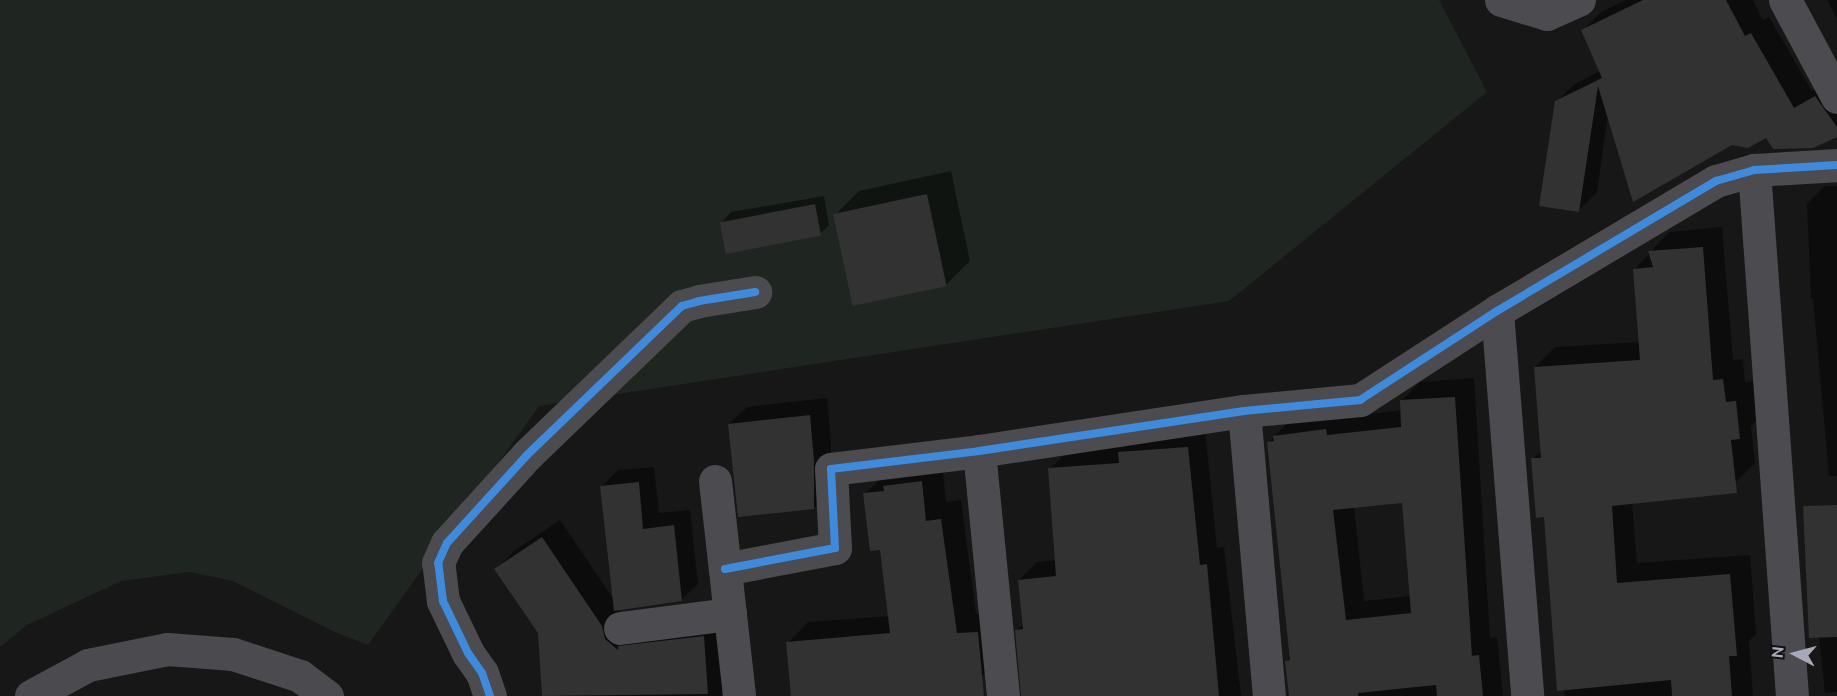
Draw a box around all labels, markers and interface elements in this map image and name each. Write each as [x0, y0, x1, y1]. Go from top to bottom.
north arrow [1765, 624, 1825, 684]
text: N [1768, 645, 1787, 659]

